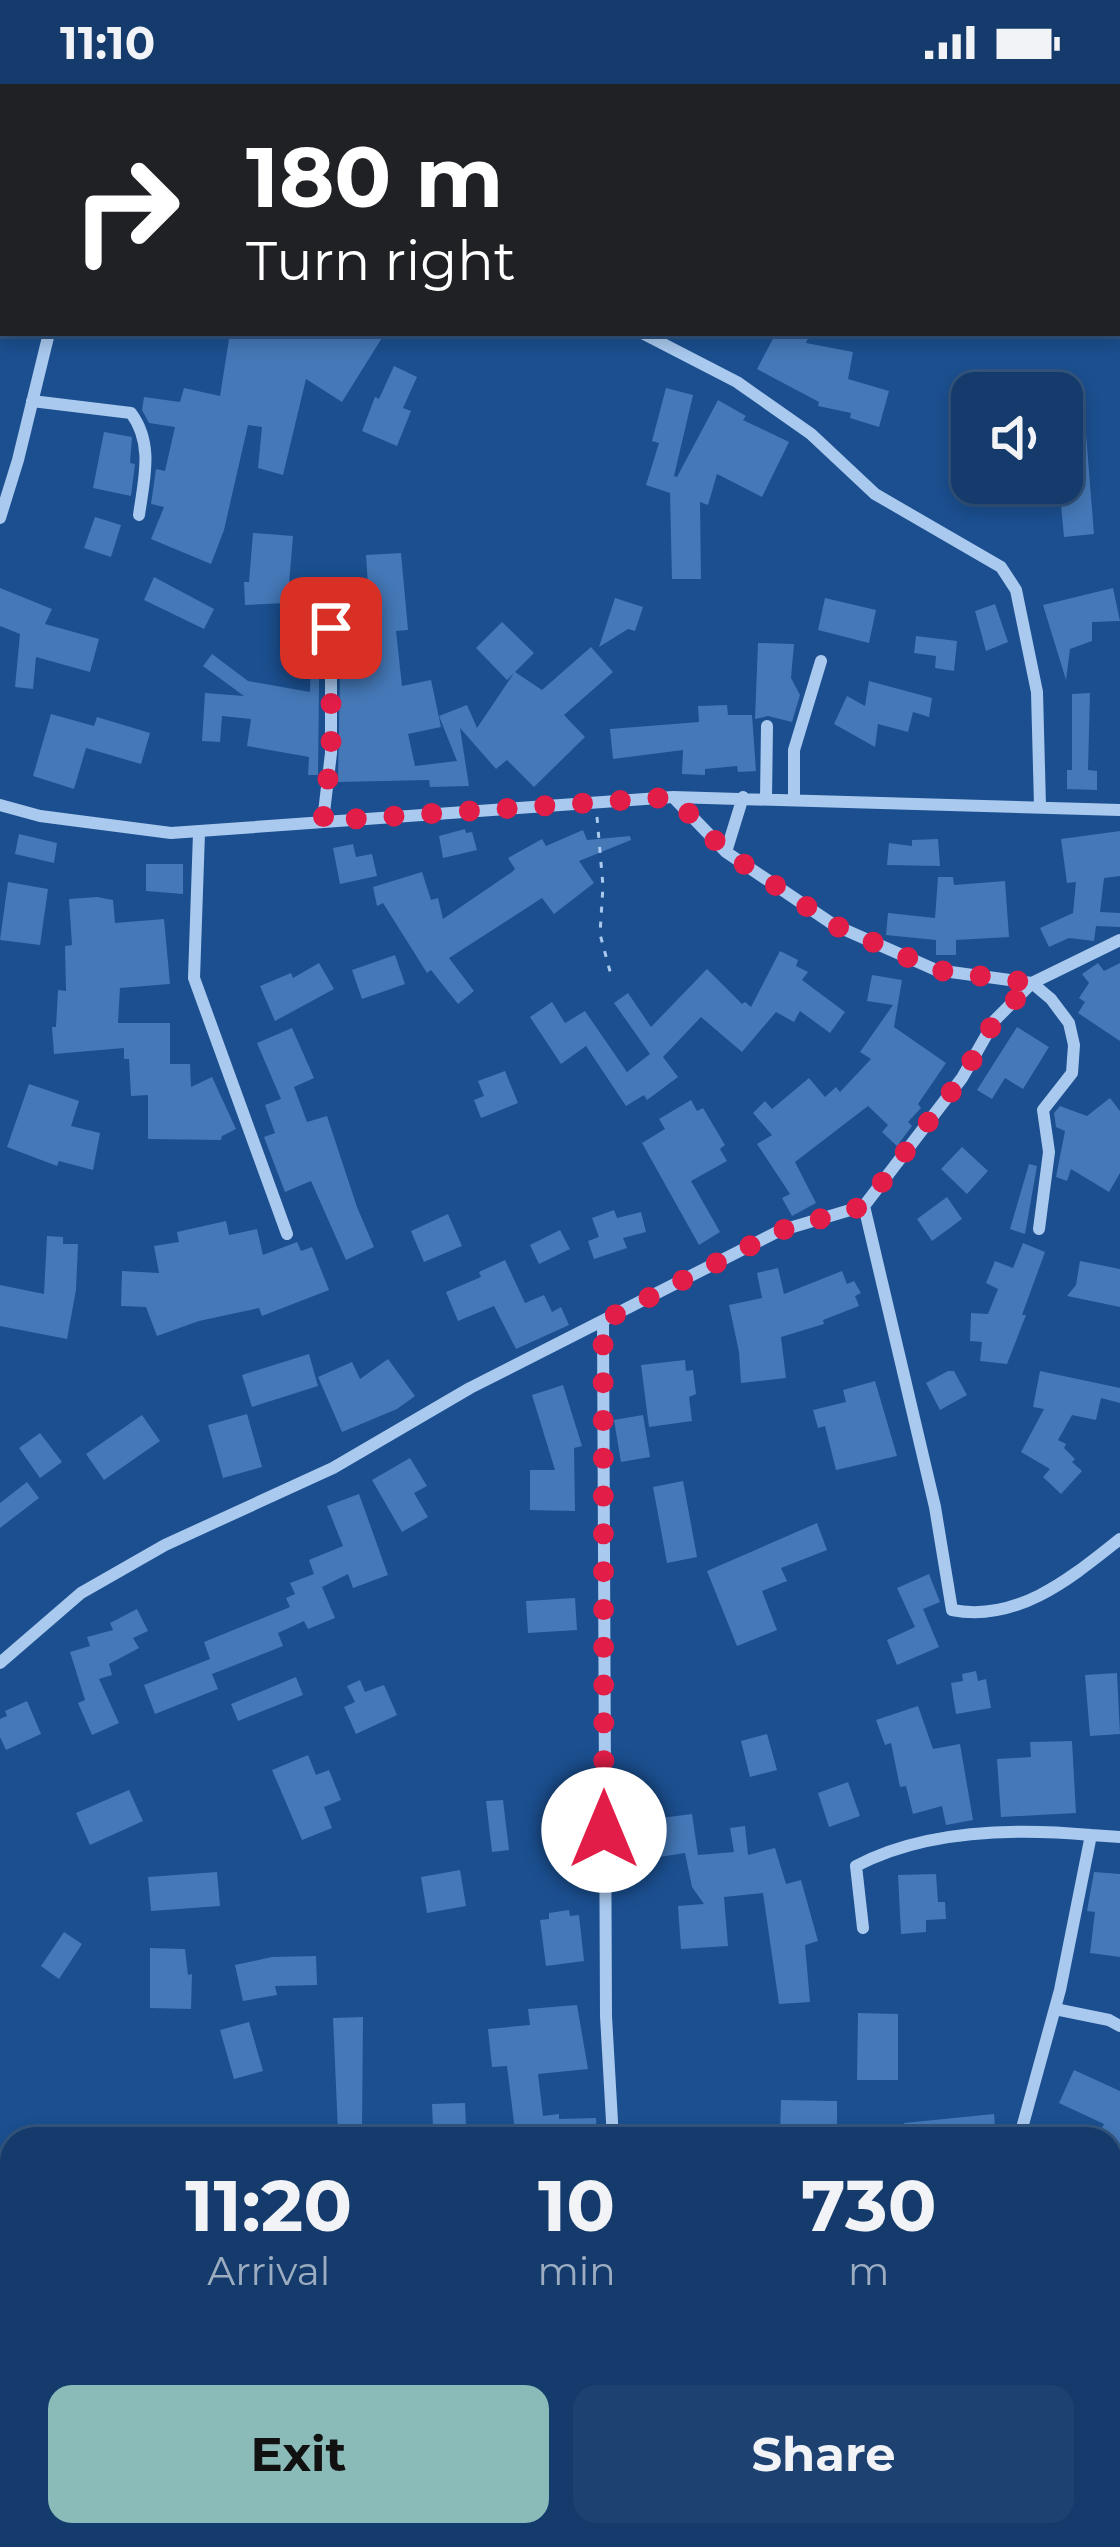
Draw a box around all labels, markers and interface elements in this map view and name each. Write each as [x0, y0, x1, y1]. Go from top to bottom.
text: 11:10 [60, 15, 155, 70]
text: 180 m [246, 126, 503, 228]
icon: right [48, 132, 204, 288]
text: Turn right [246, 228, 516, 294]
map controls [951, 372, 1083, 504]
button: sound [951, 372, 1083, 504]
pin [280, 577, 382, 679]
icon: arrive [298, 595, 364, 661]
position arrow [541, 1767, 667, 1893]
text: 11:20 [185, 2161, 352, 2249]
text: 10 [538, 2161, 615, 2249]
text: 730 [801, 2161, 937, 2249]
text: Arrival [207, 2247, 330, 2295]
text: min [537, 2247, 616, 2295]
text: m [848, 2247, 889, 2295]
button: Exit [48, 2385, 549, 2523]
button: Share [573, 2385, 1074, 2523]

